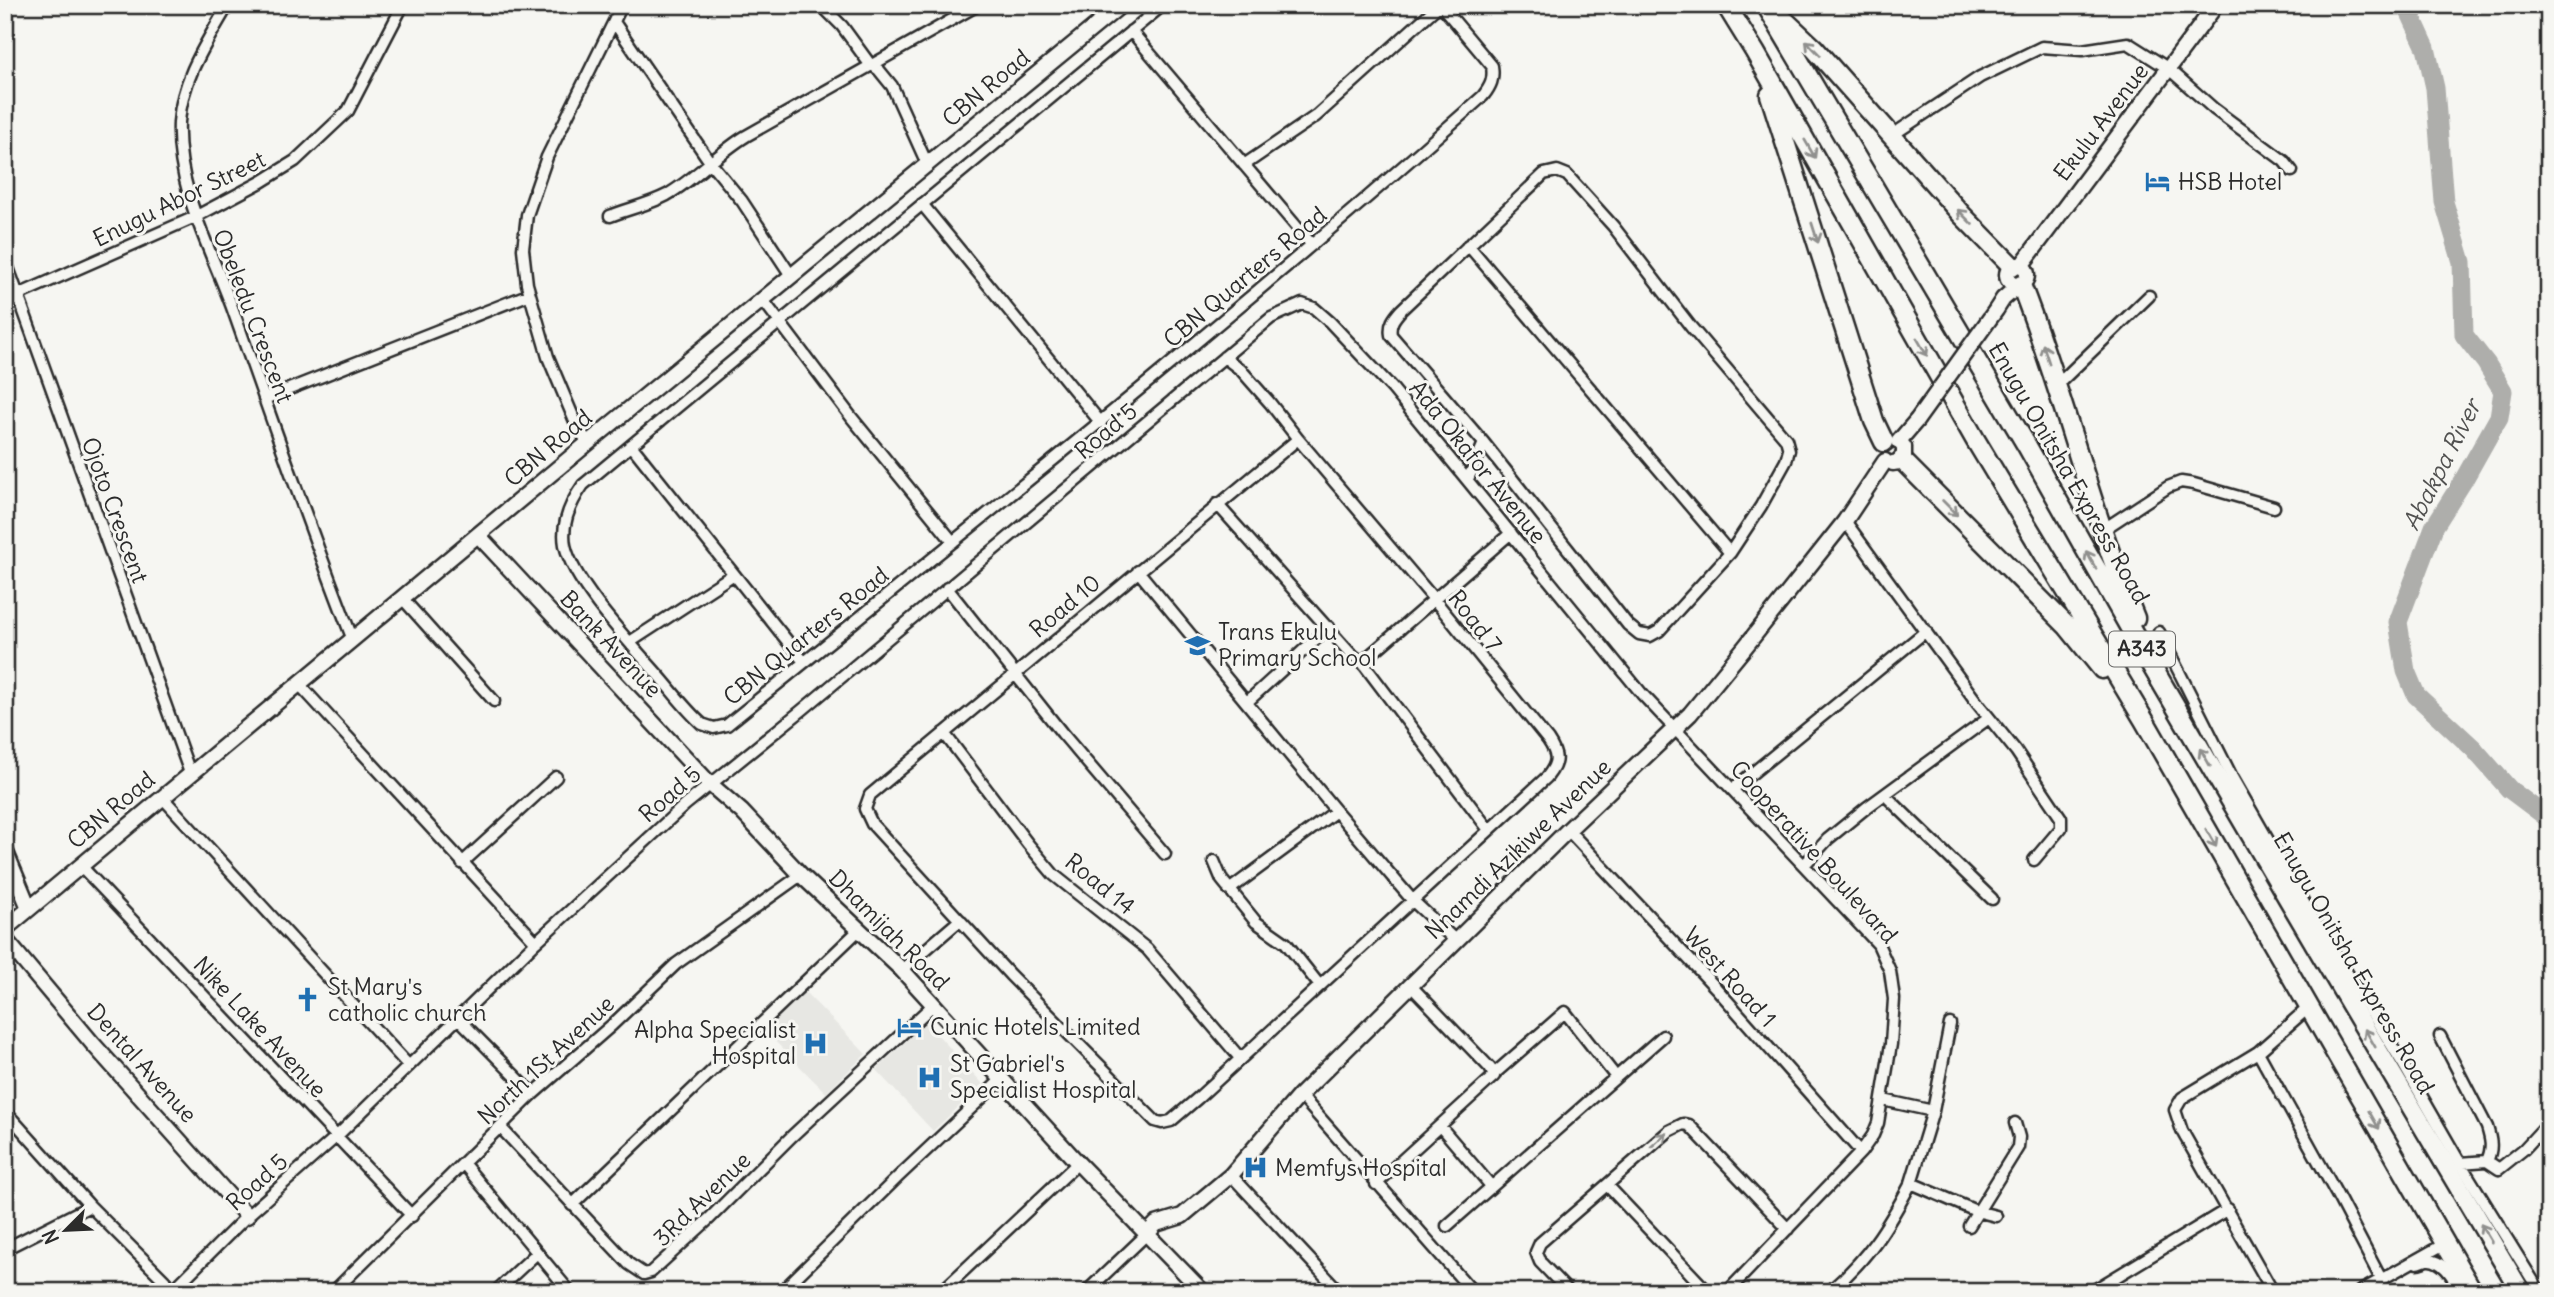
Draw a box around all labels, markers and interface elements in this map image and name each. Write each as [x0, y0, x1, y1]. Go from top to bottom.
one-way arrow [1805, 40, 1822, 57]
street label: CBN Road [936, 43, 1035, 133]
street label: Ekulu Avenue [2047, 57, 2154, 186]
one-way arrow [1803, 138, 1817, 158]
street label: Enugu Abor Street [88, 144, 270, 253]
place label: HSB Hotel [2178, 167, 2282, 196]
hotel icon: HSB Hotel [2144, 168, 2172, 196]
street label: CBN Quarters Road [1157, 200, 1332, 353]
one-way arrow [1957, 209, 1974, 226]
one-way arrow [1810, 221, 1822, 243]
street label: Obeledu Crescent [207, 225, 300, 407]
one-way arrow [1915, 336, 1929, 356]
street label: Enugu Onitsha Express Road [1983, 337, 2156, 609]
one-way arrow [2039, 344, 2051, 366]
street label: Ada Okafor Avenue [1404, 374, 1553, 549]
water label: Abakpa River [2395, 391, 2488, 535]
street label: Road 5 [1069, 396, 1143, 465]
street label: CBN Road [498, 403, 597, 493]
street label: Ojoto Crescent [76, 433, 155, 587]
one-way arrow [1941, 500, 1958, 517]
one-way arrow [2084, 550, 2097, 571]
street label: CBN Quarters Road [717, 560, 894, 711]
street label: Road 10 [1023, 568, 1106, 644]
street label: Bank Avenue [554, 584, 668, 703]
street label: Road 7 [1442, 584, 1509, 657]
place label: Trans Ekulu Primary School [1218, 617, 1376, 672]
school or university icon: Trans Ekulu Primary School [1184, 631, 1212, 659]
road number: A343 [2109, 632, 2175, 666]
one-way arrow [2198, 747, 2211, 768]
street label: Nnamdi Azikiwe Avenue [1419, 752, 1617, 945]
street label: Cooperative Boulevard [1725, 754, 1904, 949]
street label: Road 5 [633, 759, 707, 828]
street label: CBN Road [61, 765, 160, 855]
street label: Enugu Onitsha Express Road [2268, 827, 2441, 1099]
one-way arrow [2204, 828, 2218, 848]
street label: Road 14 [1059, 847, 1141, 921]
street label: Dhamijah Road [823, 863, 956, 996]
street label: West Road 1 [1678, 921, 1783, 1033]
street label: Nike Lake Avenue [188, 950, 333, 1103]
place label: St Mary's catholic church [328, 972, 487, 1027]
church icon: St Mary's catholic church [294, 986, 322, 1014]
street label: North 1St Avenue [471, 989, 620, 1130]
street label: Dental Avenue [81, 997, 203, 1128]
place label: Cunic Hotels Limited [930, 1012, 1141, 1041]
hotel icon: Cunic Hotels Limited [896, 1013, 924, 1041]
place label: Alpha Specialist Hospital [634, 1015, 796, 1070]
one-way arrow [2363, 1028, 2377, 1048]
hospital icon: Alpha Specialist Hospital [802, 1029, 830, 1057]
place label: St Gabriel's Specialist Hospital [950, 1049, 1136, 1104]
hospital icon: St Gabriel's Specialist Hospital [916, 1063, 944, 1091]
one-way arrow [2367, 1110, 2381, 1130]
one-way arrow [1650, 1132, 1668, 1148]
street label: 3Rd Avenue [647, 1145, 756, 1252]
street label: Road 5 [220, 1147, 293, 1217]
place label: Memfys Hospital [1275, 1153, 1447, 1182]
hospital icon: Memfys Hospital [1241, 1154, 1269, 1182]
north arrow [32, 1196, 102, 1266]
one-way arrow [2478, 1224, 2492, 1244]
text: N [37, 1226, 64, 1248]

